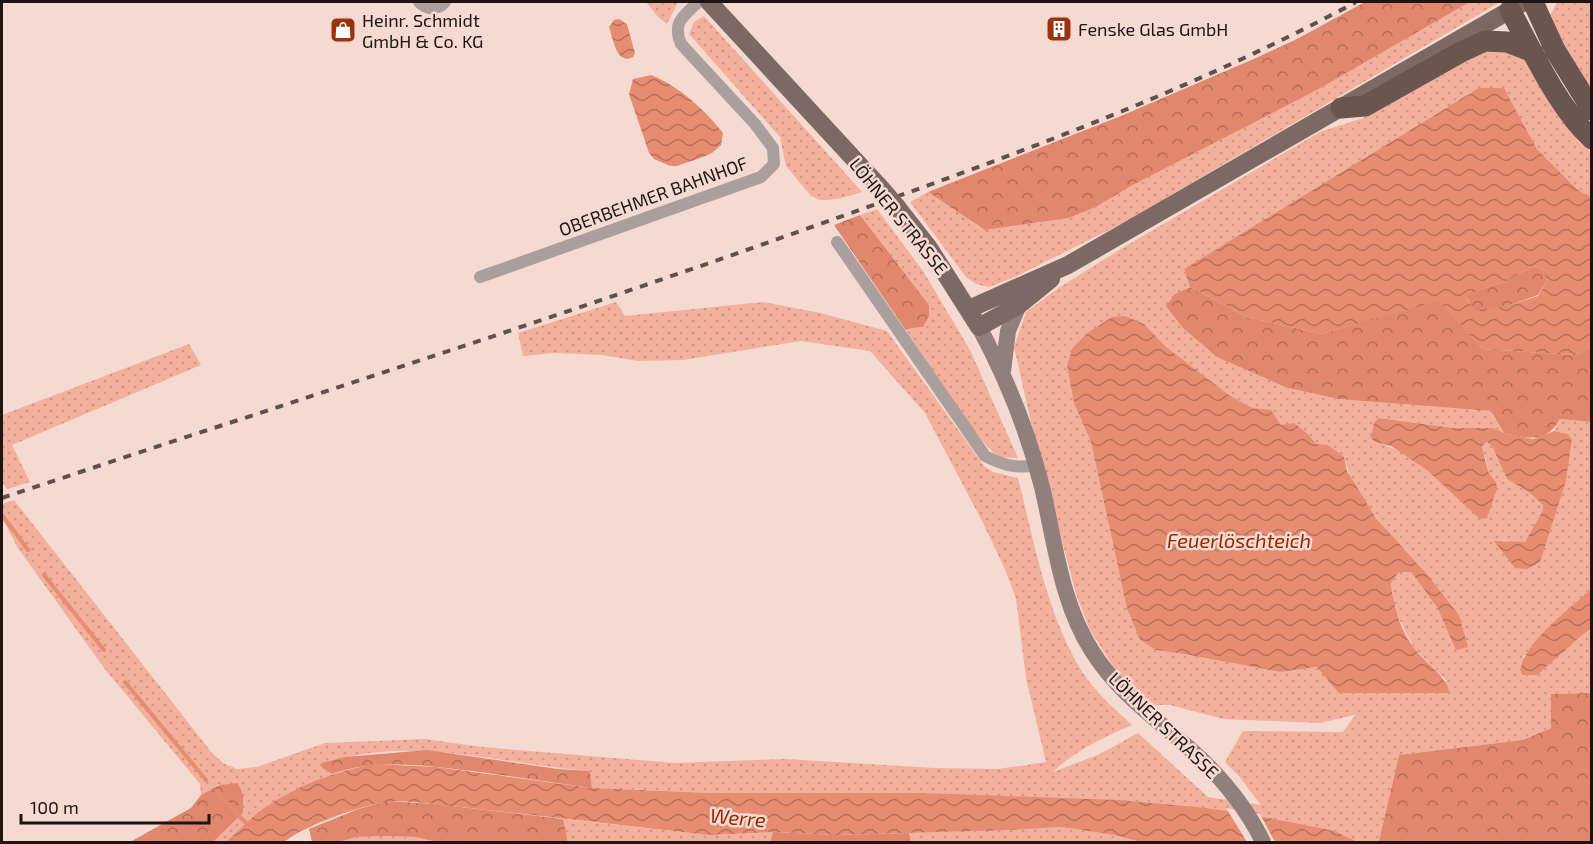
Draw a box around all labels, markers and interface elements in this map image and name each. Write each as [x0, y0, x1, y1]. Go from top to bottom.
place label: Heinr. Schmidt GmbH & Co. KG [362, 9, 483, 52]
building icon: Fenske Glas GmbH [1044, 14, 1074, 44]
shop icon: Heinr. Schmidt GmbH & Co. KG [328, 15, 358, 45]
place label: Fenske Glas GmbH [1078, 18, 1228, 40]
street label: OBERBEHMER BAHNHOF [556, 151, 751, 240]
street label: LÖHNER STRASSE [845, 153, 953, 279]
water label: Feuerlöschteich [1167, 528, 1311, 552]
street label: LÖHNER STRASSE [1105, 667, 1223, 783]
scale bar [21, 787, 208, 825]
text: 100 m [30, 796, 79, 818]
water label: Werre [709, 803, 767, 831]

